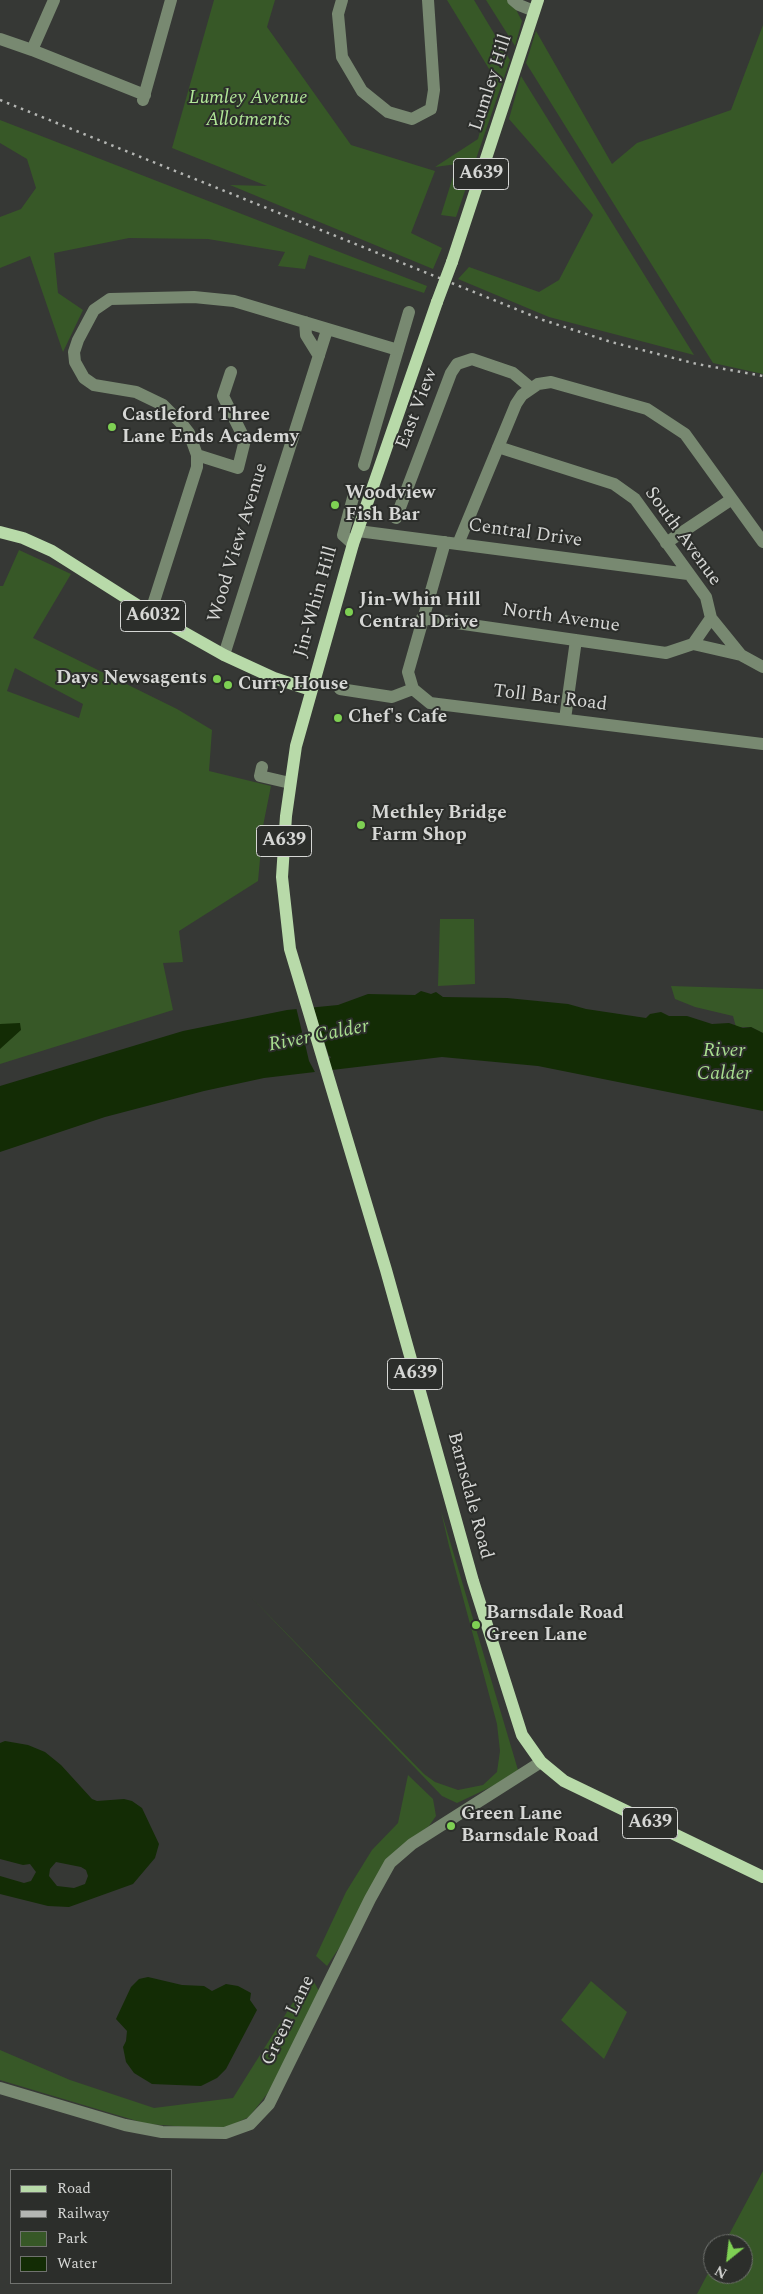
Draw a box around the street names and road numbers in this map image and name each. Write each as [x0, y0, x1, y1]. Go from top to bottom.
street label: Lumley Hill [466, 32, 518, 134]
road number: A639 [454, 158, 508, 190]
street label: East View [392, 365, 444, 453]
street label: Wood View Avenue [204, 461, 274, 625]
street label: South Avenue [638, 483, 726, 591]
street label: Central Drive [467, 515, 583, 553]
street label: Jin-Whin Hill [290, 544, 344, 660]
street label: North Avenue [501, 599, 621, 639]
road number: A6032 [120, 600, 186, 632]
street label: Toll Bar Road [492, 681, 608, 717]
road number: A639 [256, 826, 312, 856]
road number: A639 [388, 1358, 442, 1390]
street label: Barnsdale Road [441, 1430, 497, 1562]
road number: A639 [622, 1808, 678, 1839]
street label: Green Lane [257, 1972, 321, 2070]

